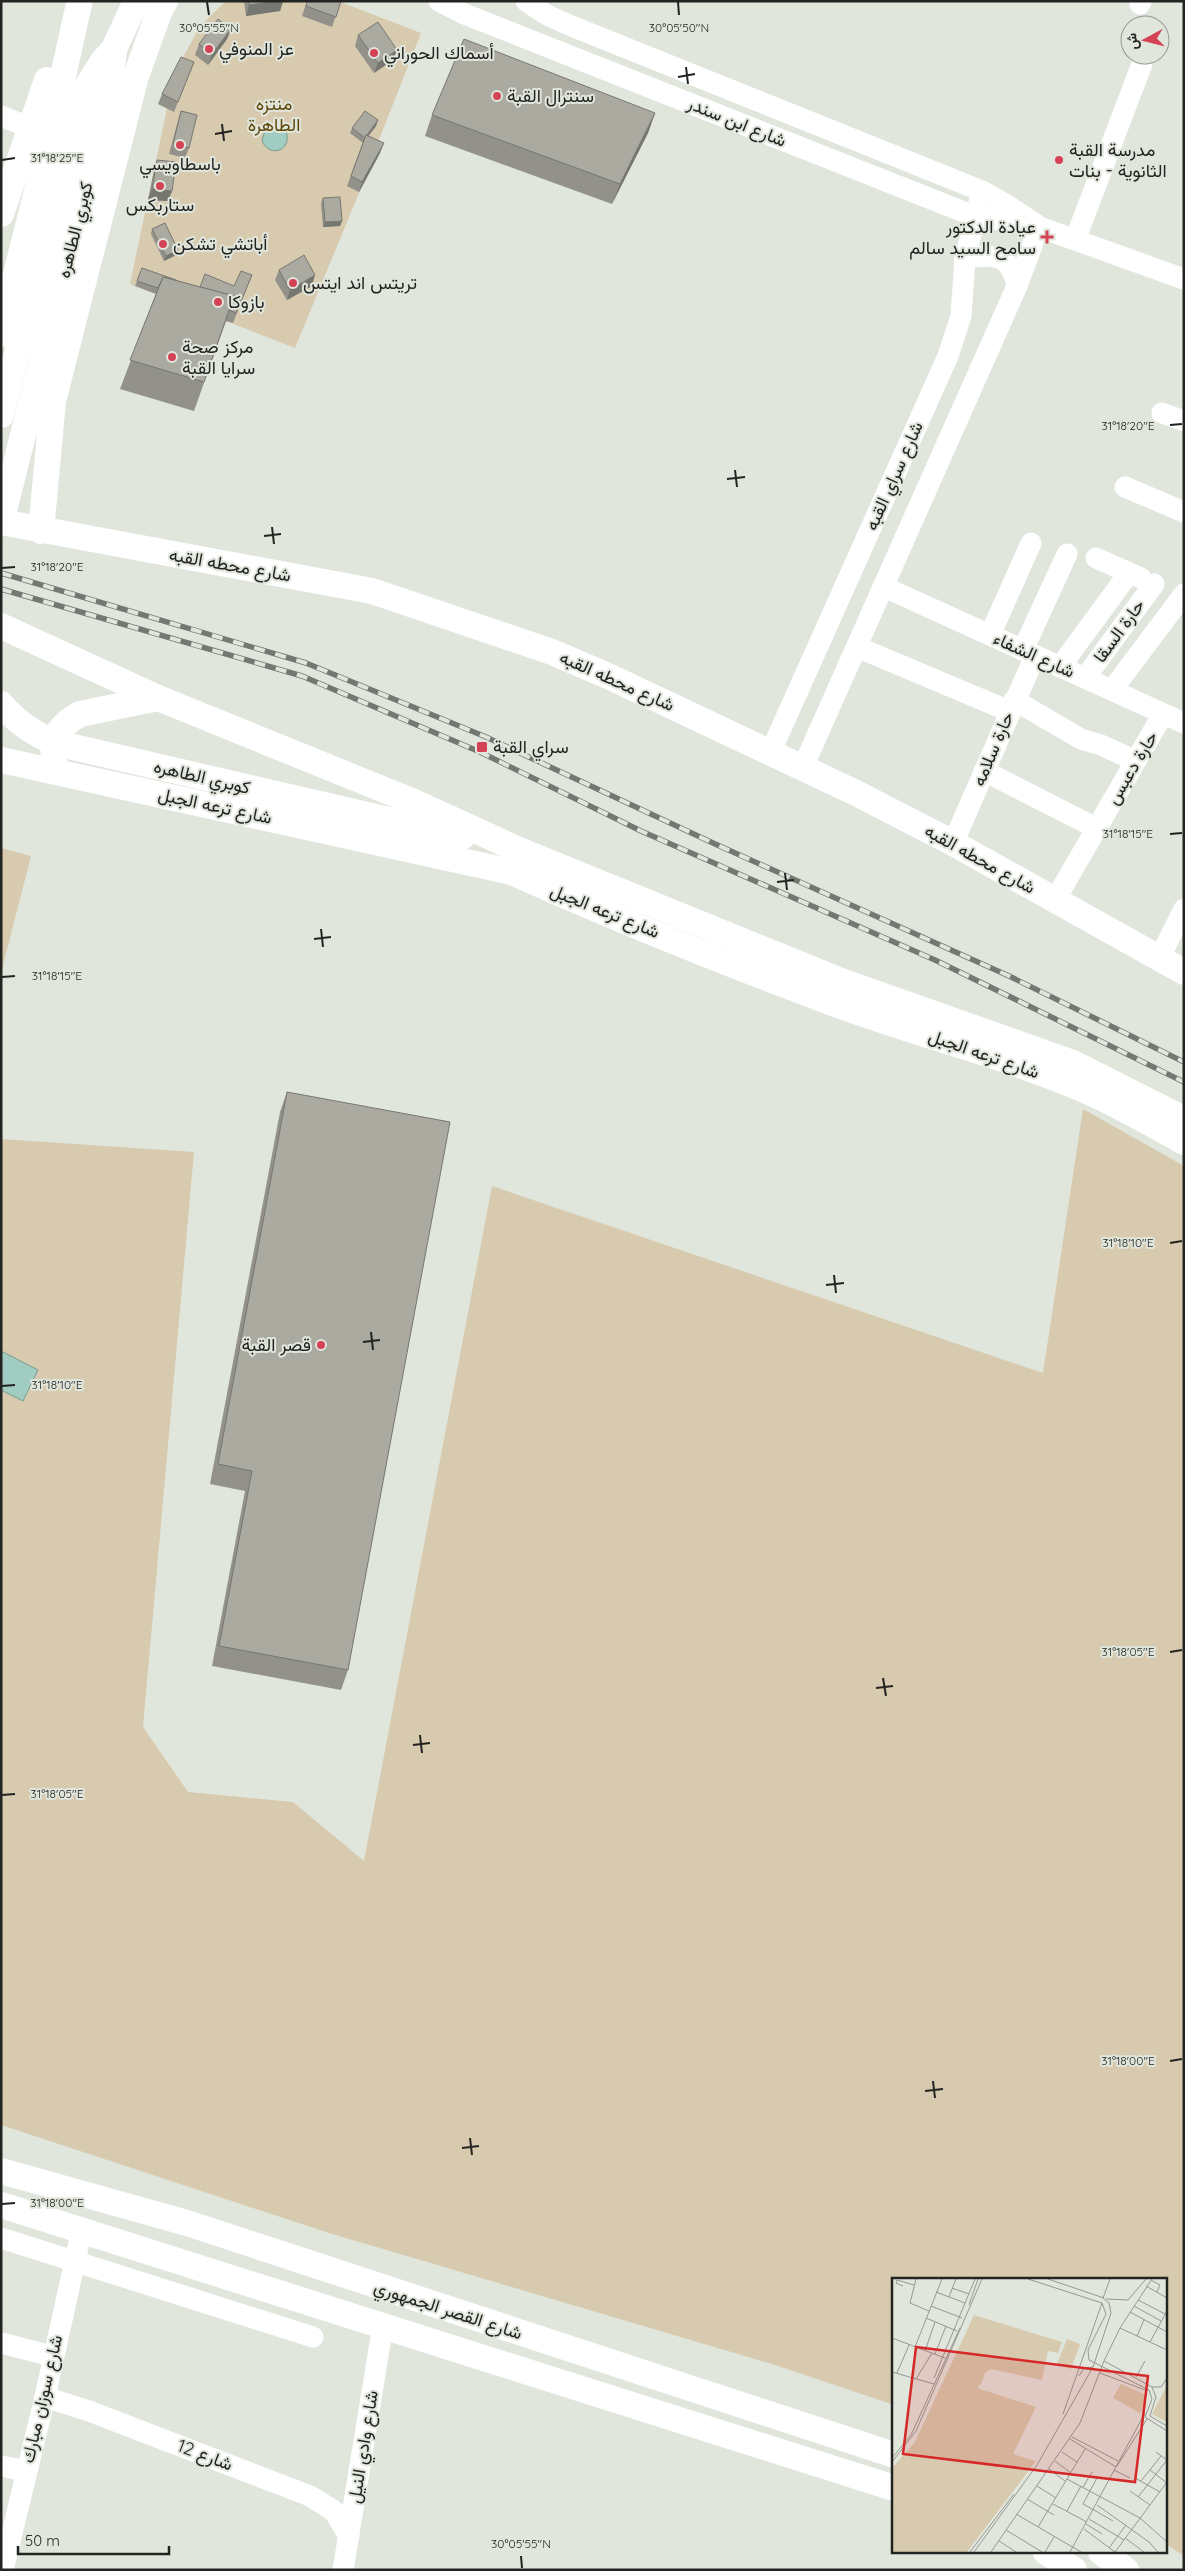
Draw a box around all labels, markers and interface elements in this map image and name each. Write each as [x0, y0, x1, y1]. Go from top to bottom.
north arrow [1120, 15, 1170, 65]
text: 30°05'55"N [179, 20, 239, 35]
text: 30°05'50"N [649, 20, 709, 35]
text: ش [1122, 32, 1142, 51]
place label: عز المنوفي [219, 37, 294, 64]
place label: أسماك الحوراني [384, 41, 494, 68]
marker: عز المنوفي [203, 43, 215, 55]
marker: أسماك الحوراني [368, 47, 380, 59]
place label: سنترال القبة [507, 84, 594, 107]
marker: سنترال القبة [491, 90, 503, 102]
street label: شارع ابن سندر [683, 91, 790, 153]
park label: منتزه الطاهرة [248, 92, 300, 136]
place label: مدرسة القبة الثانوية - بنات [1069, 138, 1167, 182]
marker: باسطاويسي [174, 139, 186, 151]
text: 31°18'25"E [31, 150, 83, 165]
place label: باسطاويسي [139, 152, 221, 179]
marker: مدرسة القبة الثانوية - بنات [1053, 154, 1065, 166]
street label: كوبري الطاهره [51, 179, 101, 281]
marker: ستاربكس [154, 180, 166, 192]
place label: ستاربكس [126, 193, 194, 216]
place label: عيادة الدكتور سامح السيد سالم [909, 215, 1036, 260]
marker: عيادة الدكتور سامح السيد سالم [1040, 230, 1054, 244]
place label: أباتشي تشكن [173, 232, 267, 259]
marker: أباتشي تشكن [157, 238, 169, 250]
place label: تريتس اند ايتس [303, 271, 417, 294]
marker: تريتس اند ايتس [287, 277, 299, 289]
place label: بازوكا [228, 290, 265, 313]
marker: بازوكا [212, 296, 224, 308]
place label: مركز صحة سرايا القبة [182, 335, 255, 379]
marker: مركز صحة سرايا القبة [166, 351, 178, 363]
street label: شارع سراي القبه [859, 418, 931, 535]
text: 31°18'20"E [1101, 418, 1155, 433]
street label: شارع محطه القبه [167, 542, 293, 588]
text: 31°18'20"E [30, 559, 84, 574]
street label: حارة السقا [1088, 594, 1149, 667]
street label: شارع الشفاء [990, 626, 1078, 684]
street label: شارع محطه القبه [556, 645, 678, 717]
street label: حارة سلامه [967, 708, 1019, 790]
street label: حارة دعبس [1101, 727, 1162, 809]
place label: سراي القبة [493, 735, 569, 762]
marker: سراي القبة [475, 740, 489, 754]
street label: كوبري الطاهره [151, 754, 253, 803]
street label: شارع ترعه الجبل [156, 782, 274, 830]
street label: شارع محطه القبه [920, 819, 1040, 899]
text: 31°18'15"E [1103, 826, 1153, 841]
street label: شارع ترعه الجبل [547, 878, 663, 944]
text: 31°18'15"E [32, 968, 82, 983]
street label: شارع ترعه الجبل [925, 1024, 1043, 1084]
text: 31°18'10"E [1103, 1235, 1154, 1250]
place label: قصر القبة [242, 1333, 311, 1356]
marker: قصر القبة [315, 1339, 327, 1351]
text: 31°18'10"E [32, 1377, 83, 1392]
text: 31°18'05"E [1101, 1644, 1155, 1659]
text: 31°18'05"E [30, 1786, 84, 1801]
text: 31°18'00"E [1101, 2053, 1155, 2068]
text: 31°18'00"E [30, 2195, 84, 2210]
street label: شارع القصر الجمهوري [370, 2275, 525, 2348]
inset map [892, 2278, 1168, 2554]
street label: شارع سوزان مبارك [16, 2333, 68, 2465]
street label: شارع وادي النيل [342, 2389, 387, 2506]
street label: شارع 12 [174, 2433, 236, 2477]
scale bar [18, 2524, 169, 2556]
text: 50 m [25, 2531, 60, 2550]
text: 30°05'55"N [491, 2536, 551, 2551]

